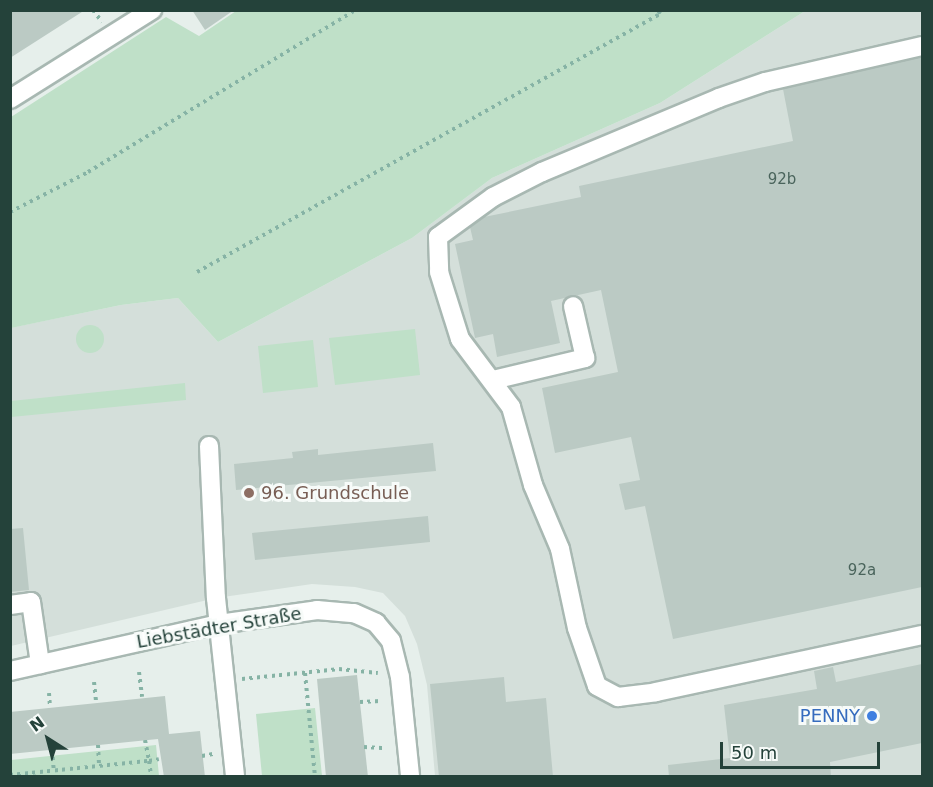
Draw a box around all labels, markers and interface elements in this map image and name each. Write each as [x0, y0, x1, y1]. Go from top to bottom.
house number: 92b [768, 171, 796, 189]
place label: 96. Grundschule [261, 482, 409, 504]
marker: 96. Grundschule [242, 486, 256, 500]
house number: 92a [848, 562, 876, 580]
street label: Liebstädter Straße [135, 603, 303, 653]
place label: PENNY [800, 705, 860, 727]
north arrow [18, 709, 78, 769]
marker: PENNY [865, 709, 879, 723]
text: N [26, 712, 48, 736]
scale bar [723, 730, 884, 768]
text: 50 m [731, 742, 777, 763]

